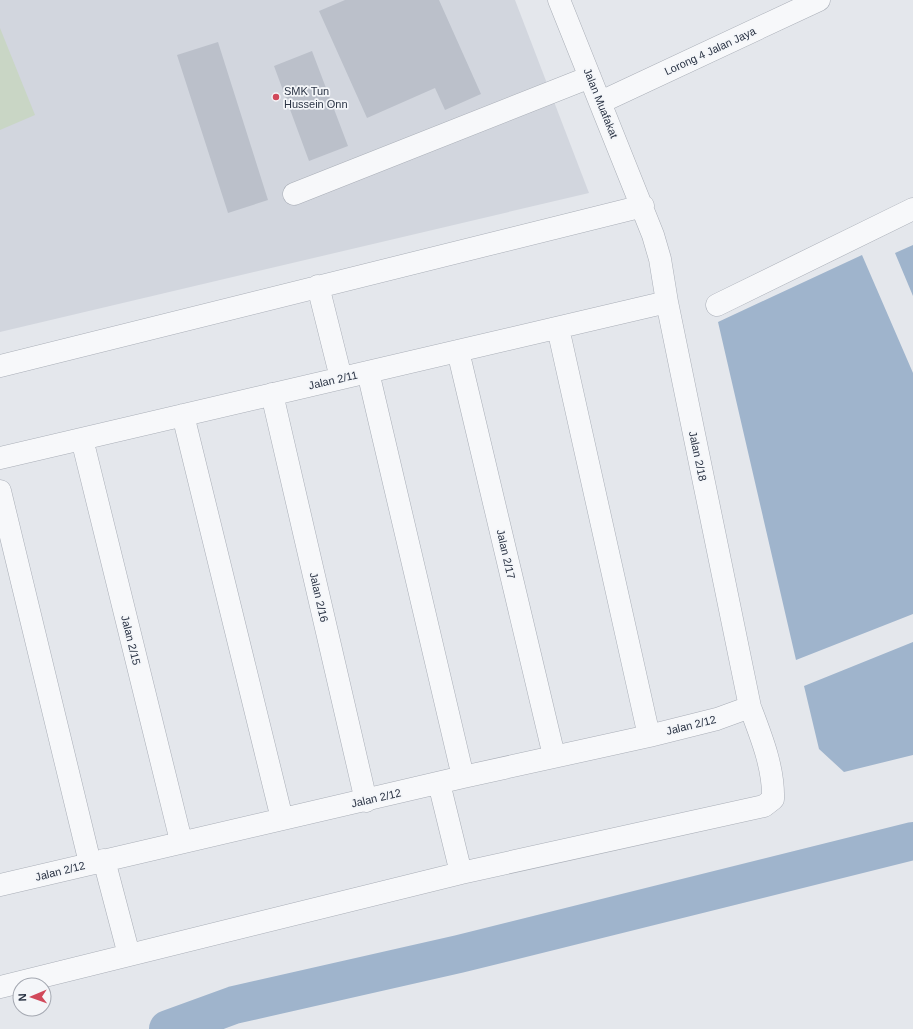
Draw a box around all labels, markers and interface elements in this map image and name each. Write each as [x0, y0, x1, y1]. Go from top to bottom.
street label: Lorong 4 Jalan Jaya [663, 24, 758, 77]
street label: Jalan Muafakat [581, 66, 621, 140]
place label: SMK Tun Hussein Onn [284, 85, 348, 110]
marker: SMK Tun Hussein Onn [271, 92, 281, 102]
street label: Jalan 2/11 [307, 369, 359, 391]
street label: Jalan 2/18 [687, 430, 709, 482]
street label: Jalan 2/17 [494, 528, 518, 580]
street label: Jalan 2/16 [307, 571, 331, 623]
street label: Jalan 2/15 [119, 614, 143, 666]
street label: Jalan 2/12 [665, 713, 717, 737]
street label: Jalan 2/12 [350, 786, 402, 810]
street label: Jalan 2/12 [34, 859, 86, 883]
north arrow [12, 977, 52, 1017]
text: N [16, 993, 28, 1002]

